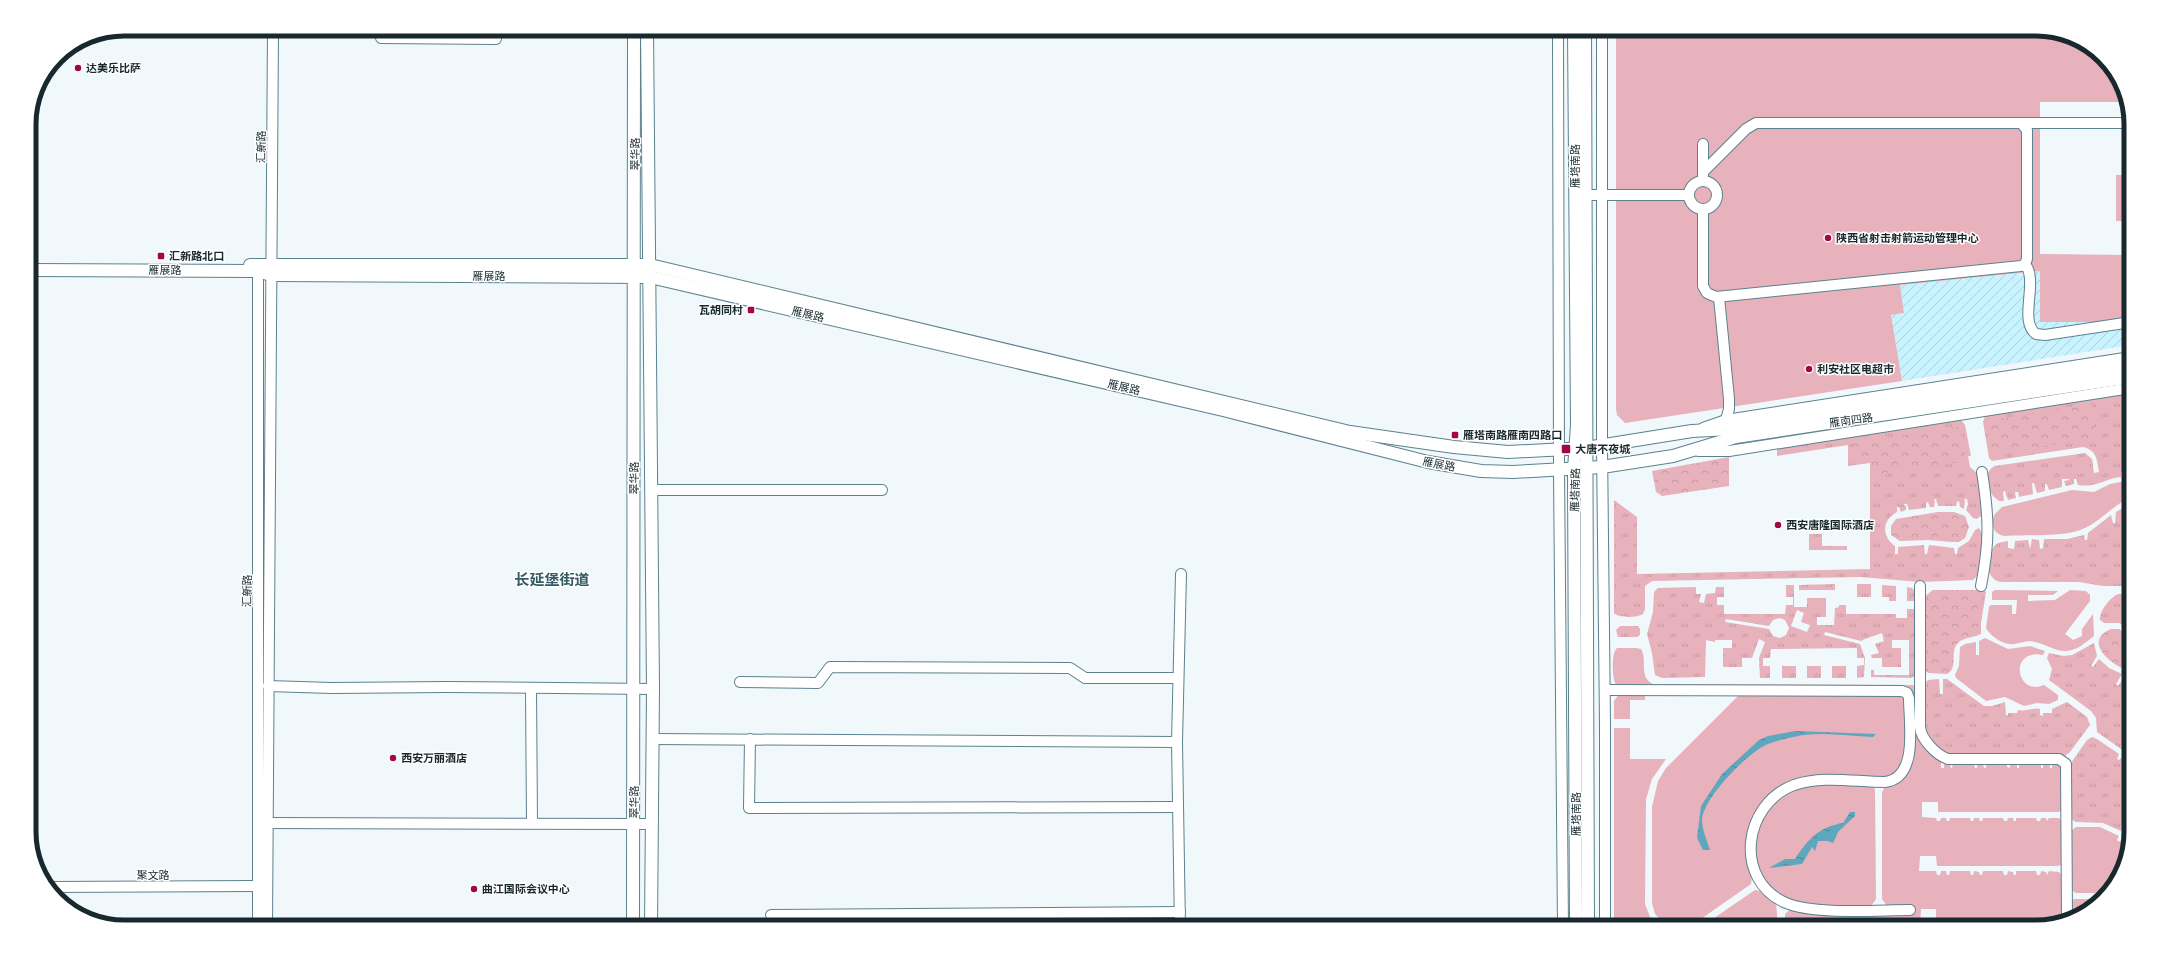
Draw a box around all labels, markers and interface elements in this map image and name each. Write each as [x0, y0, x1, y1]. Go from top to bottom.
place label: 达美乐比萨 [86, 61, 141, 75]
marker: 达美乐比萨 [73, 63, 83, 73]
street label: 汇新路 [254, 131, 268, 164]
street label: 翠华路 [628, 138, 642, 171]
street label: 雁塔南路 [1568, 144, 1582, 188]
place label: 陕西省射击射箭运动管理中心 [1836, 231, 1979, 245]
marker: 陕西省射击射箭运动管理中心 [1823, 233, 1833, 243]
place label: 汇新路北口 [169, 249, 224, 263]
marker: 汇新路北口 [156, 251, 166, 261]
street label: 雁展路 [149, 263, 182, 277]
street label: 雁展路 [473, 269, 506, 283]
place label: 瓦胡同村 [699, 303, 743, 317]
street label: 雁展路 [790, 303, 826, 325]
marker: 瓦胡同村 [746, 305, 756, 315]
place label: 利安社区电超市 [1817, 362, 1894, 376]
marker: 利安社区电超市 [1804, 364, 1814, 374]
street label: 雁展路 [1106, 376, 1142, 398]
street label: 雁南四路 [1828, 410, 1874, 430]
place label: 雁塔南路雁南四路口 [1463, 428, 1562, 442]
marker: 雁塔南路雁南四路口 [1450, 430, 1460, 440]
place label: 大唐不夜城 [1575, 442, 1631, 456]
marker: 大唐不夜城 [1560, 443, 1572, 455]
street label: 雁展路 [1421, 454, 1457, 474]
street label: 翠华路 [627, 462, 641, 495]
street label: 雁塔南路 [1568, 468, 1582, 512]
place label: 西安唐隆国际酒店 [1786, 518, 1874, 532]
marker: 西安唐隆国际酒店 [1773, 520, 1783, 530]
district label: 长延堡街道 [514, 570, 590, 589]
street label: 汇新路 [240, 575, 254, 608]
place label: 西安万丽酒店 [401, 751, 467, 765]
marker: 西安万丽酒店 [388, 753, 398, 763]
street label: 翠华路 [627, 786, 641, 819]
street label: 雁塔南路 [1569, 792, 1583, 836]
street label: 聚文路 [137, 868, 170, 882]
place label: 曲江国际会议中心 [482, 882, 570, 896]
marker: 曲江国际会议中心 [469, 884, 479, 894]

